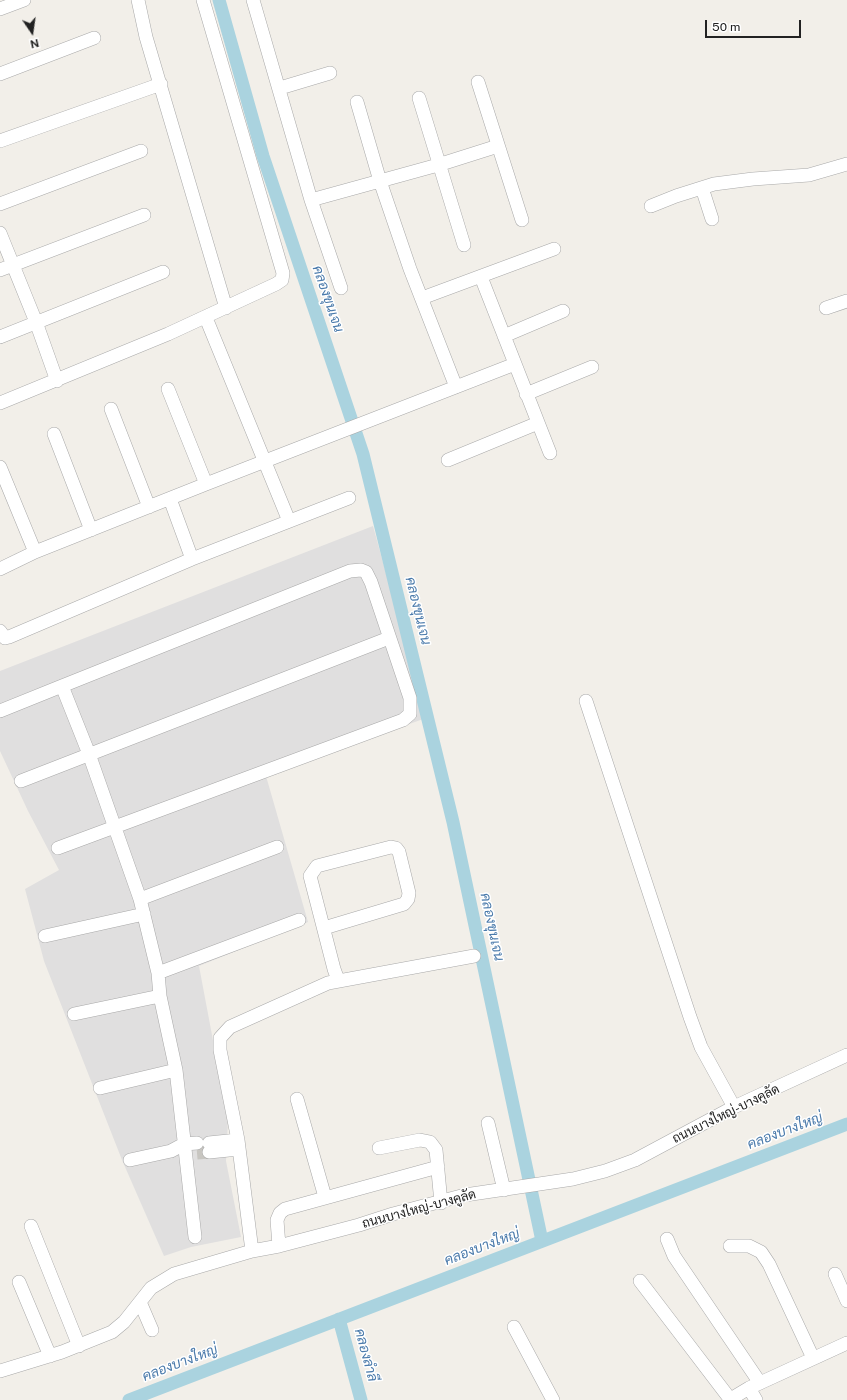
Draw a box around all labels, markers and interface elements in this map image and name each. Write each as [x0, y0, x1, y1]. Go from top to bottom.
north arrow [12, 12, 52, 52]
scale bar [707, 12, 803, 38]
text: 50 m [712, 20, 740, 34]
text: N [29, 37, 40, 51]
water label: คลองขุนเจน [309, 263, 347, 335]
water label: คลองขุนเจน [401, 575, 435, 647]
water label: คลองขุนเจน [477, 891, 507, 963]
street label: ถนนบางใหญ่-บางคูลัด [670, 1081, 782, 1147]
water label: คลองบางใหญ่ [745, 1109, 825, 1153]
street label: ถนนบางใหญ่-บางคูลัด [360, 1186, 478, 1232]
water label: คลองบางใหญ่ [442, 1225, 522, 1269]
water label: คลองลำลี [351, 1327, 381, 1383]
water label: คลองบางใหญ่ [140, 1341, 220, 1385]

